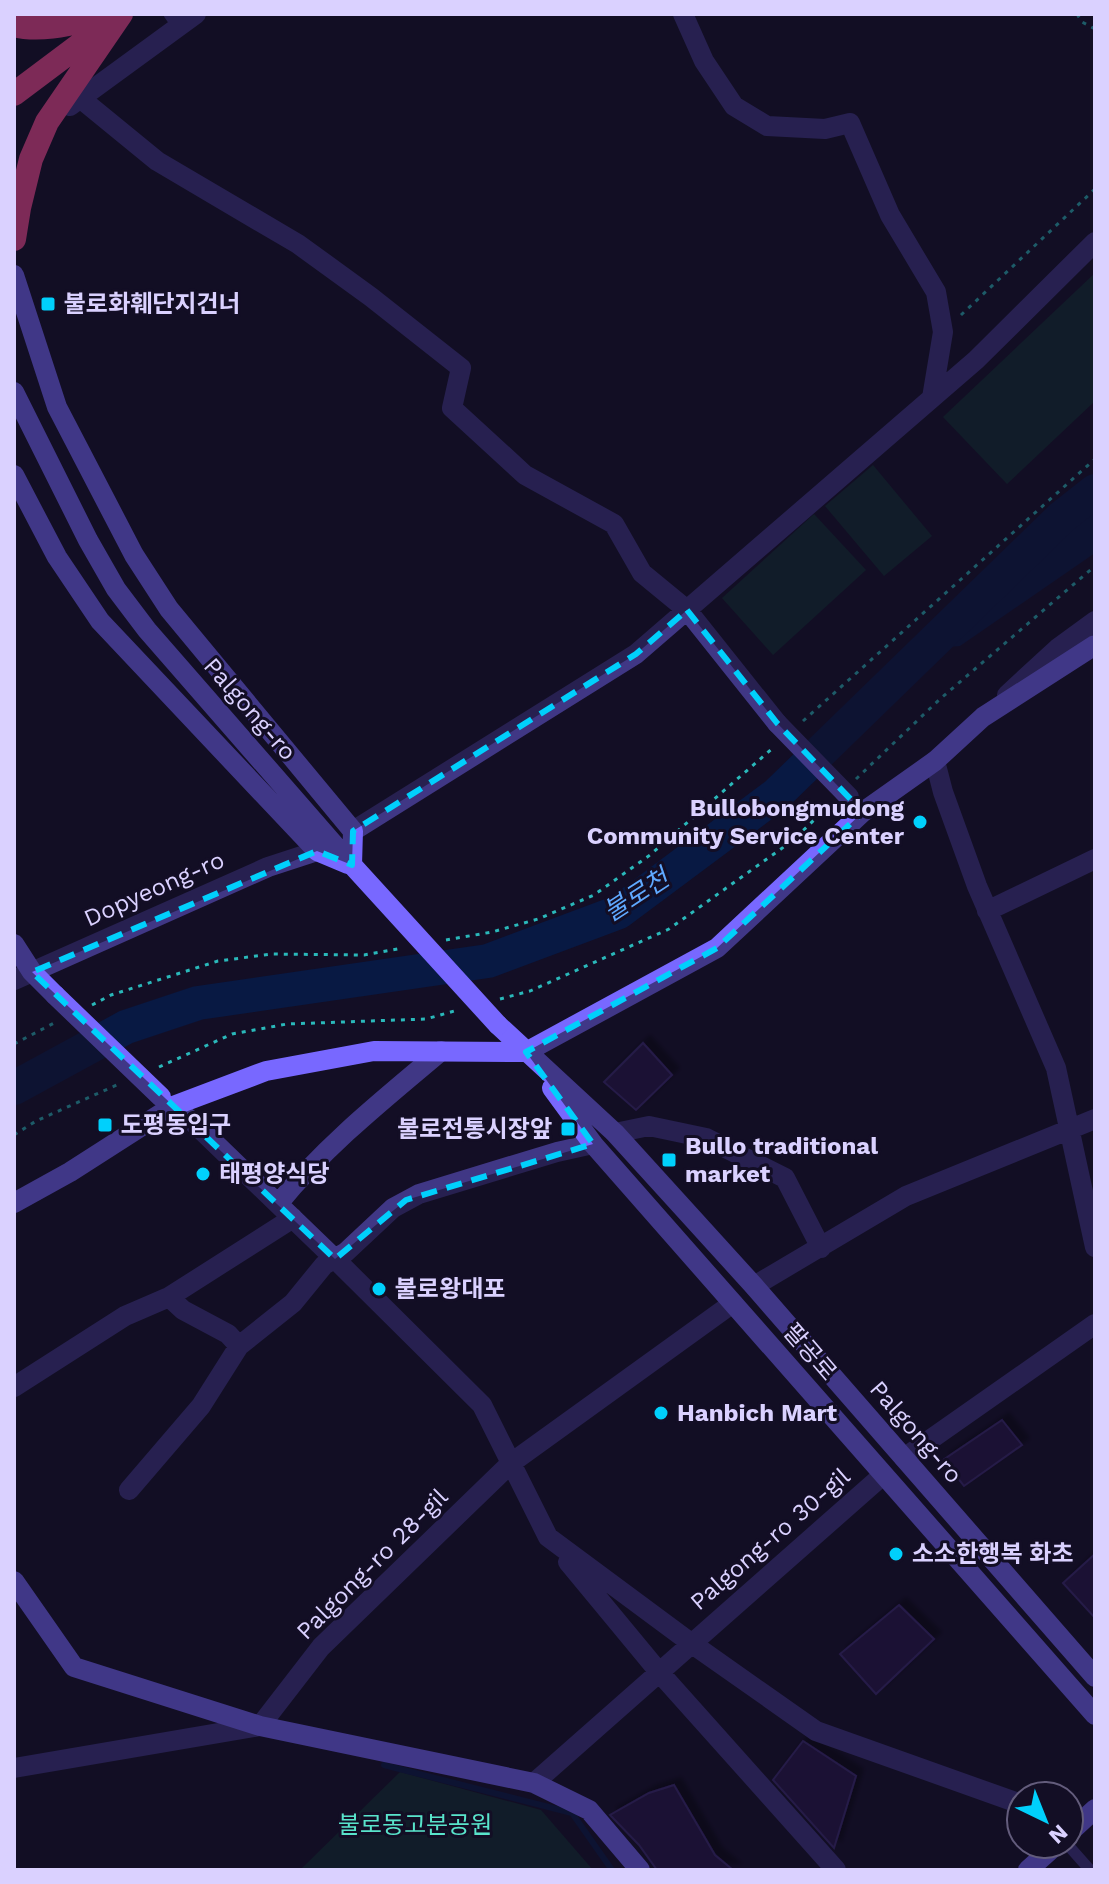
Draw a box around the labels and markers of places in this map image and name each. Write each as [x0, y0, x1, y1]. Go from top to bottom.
place label: 불로화훼단지건너 [64, 290, 241, 318]
marker: 불로화훼단지건너 [39, 295, 57, 313]
place label: Bullobongmudong Community Service Center [587, 794, 905, 850]
marker: Bullobongmudong Community Service Center [911, 813, 929, 831]
place label: 도평동입구 [121, 1111, 231, 1139]
place label: 불로전통시장앞 [397, 1115, 552, 1143]
marker: 도평동입구 [96, 1116, 114, 1134]
marker: 불로전통시장앞 [559, 1120, 577, 1138]
place label: Bullo traditional market [685, 1132, 878, 1188]
marker: Bullo traditional market [660, 1151, 678, 1169]
place label: 태평양식당 [219, 1160, 329, 1188]
marker: 태평양식당 [194, 1165, 212, 1183]
place label: 불로왕대포 [395, 1275, 505, 1303]
marker: 불로왕대포 [370, 1280, 388, 1298]
place label: Hanbich Mart [677, 1399, 838, 1427]
marker: Hanbich Mart [652, 1404, 670, 1422]
place label: 소소한행복 화초 [912, 1540, 1073, 1568]
marker: 소소한행복 화초 [887, 1545, 905, 1563]

